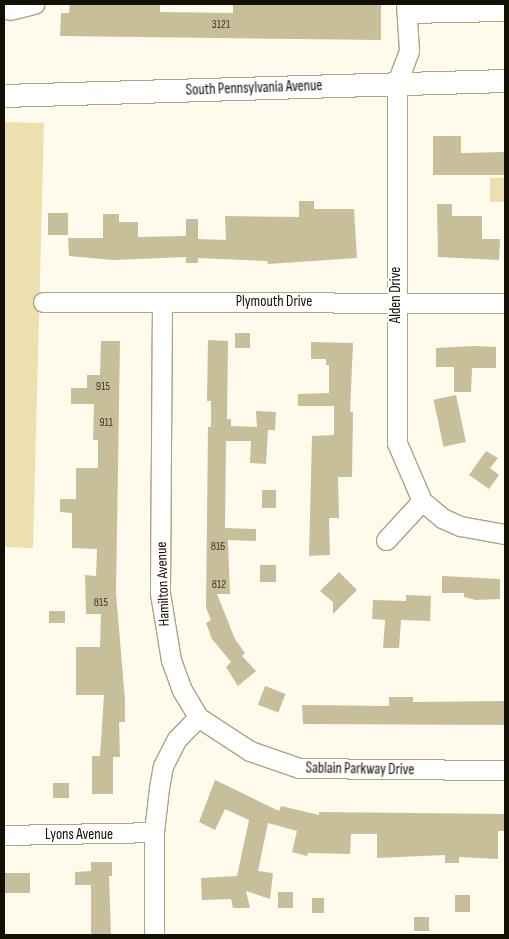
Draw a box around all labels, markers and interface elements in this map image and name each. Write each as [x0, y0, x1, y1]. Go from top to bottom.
house number: 3121 [212, 18, 230, 32]
street label: South Pennsylvania Avenue [185, 77, 323, 99]
street label: Alden Drive [387, 267, 405, 323]
street label: Plymouth Drive [236, 293, 312, 311]
house number: 915 [96, 380, 110, 394]
house number: 911 [99, 416, 113, 430]
house number: 816 [211, 540, 225, 554]
street label: Hamilton Avenue [153, 541, 173, 627]
house number: 812 [212, 578, 226, 592]
house number: 815 [94, 596, 108, 610]
street label: Sablain Parkway Drive [305, 759, 415, 779]
street label: Lyons Avenue [45, 826, 113, 844]

